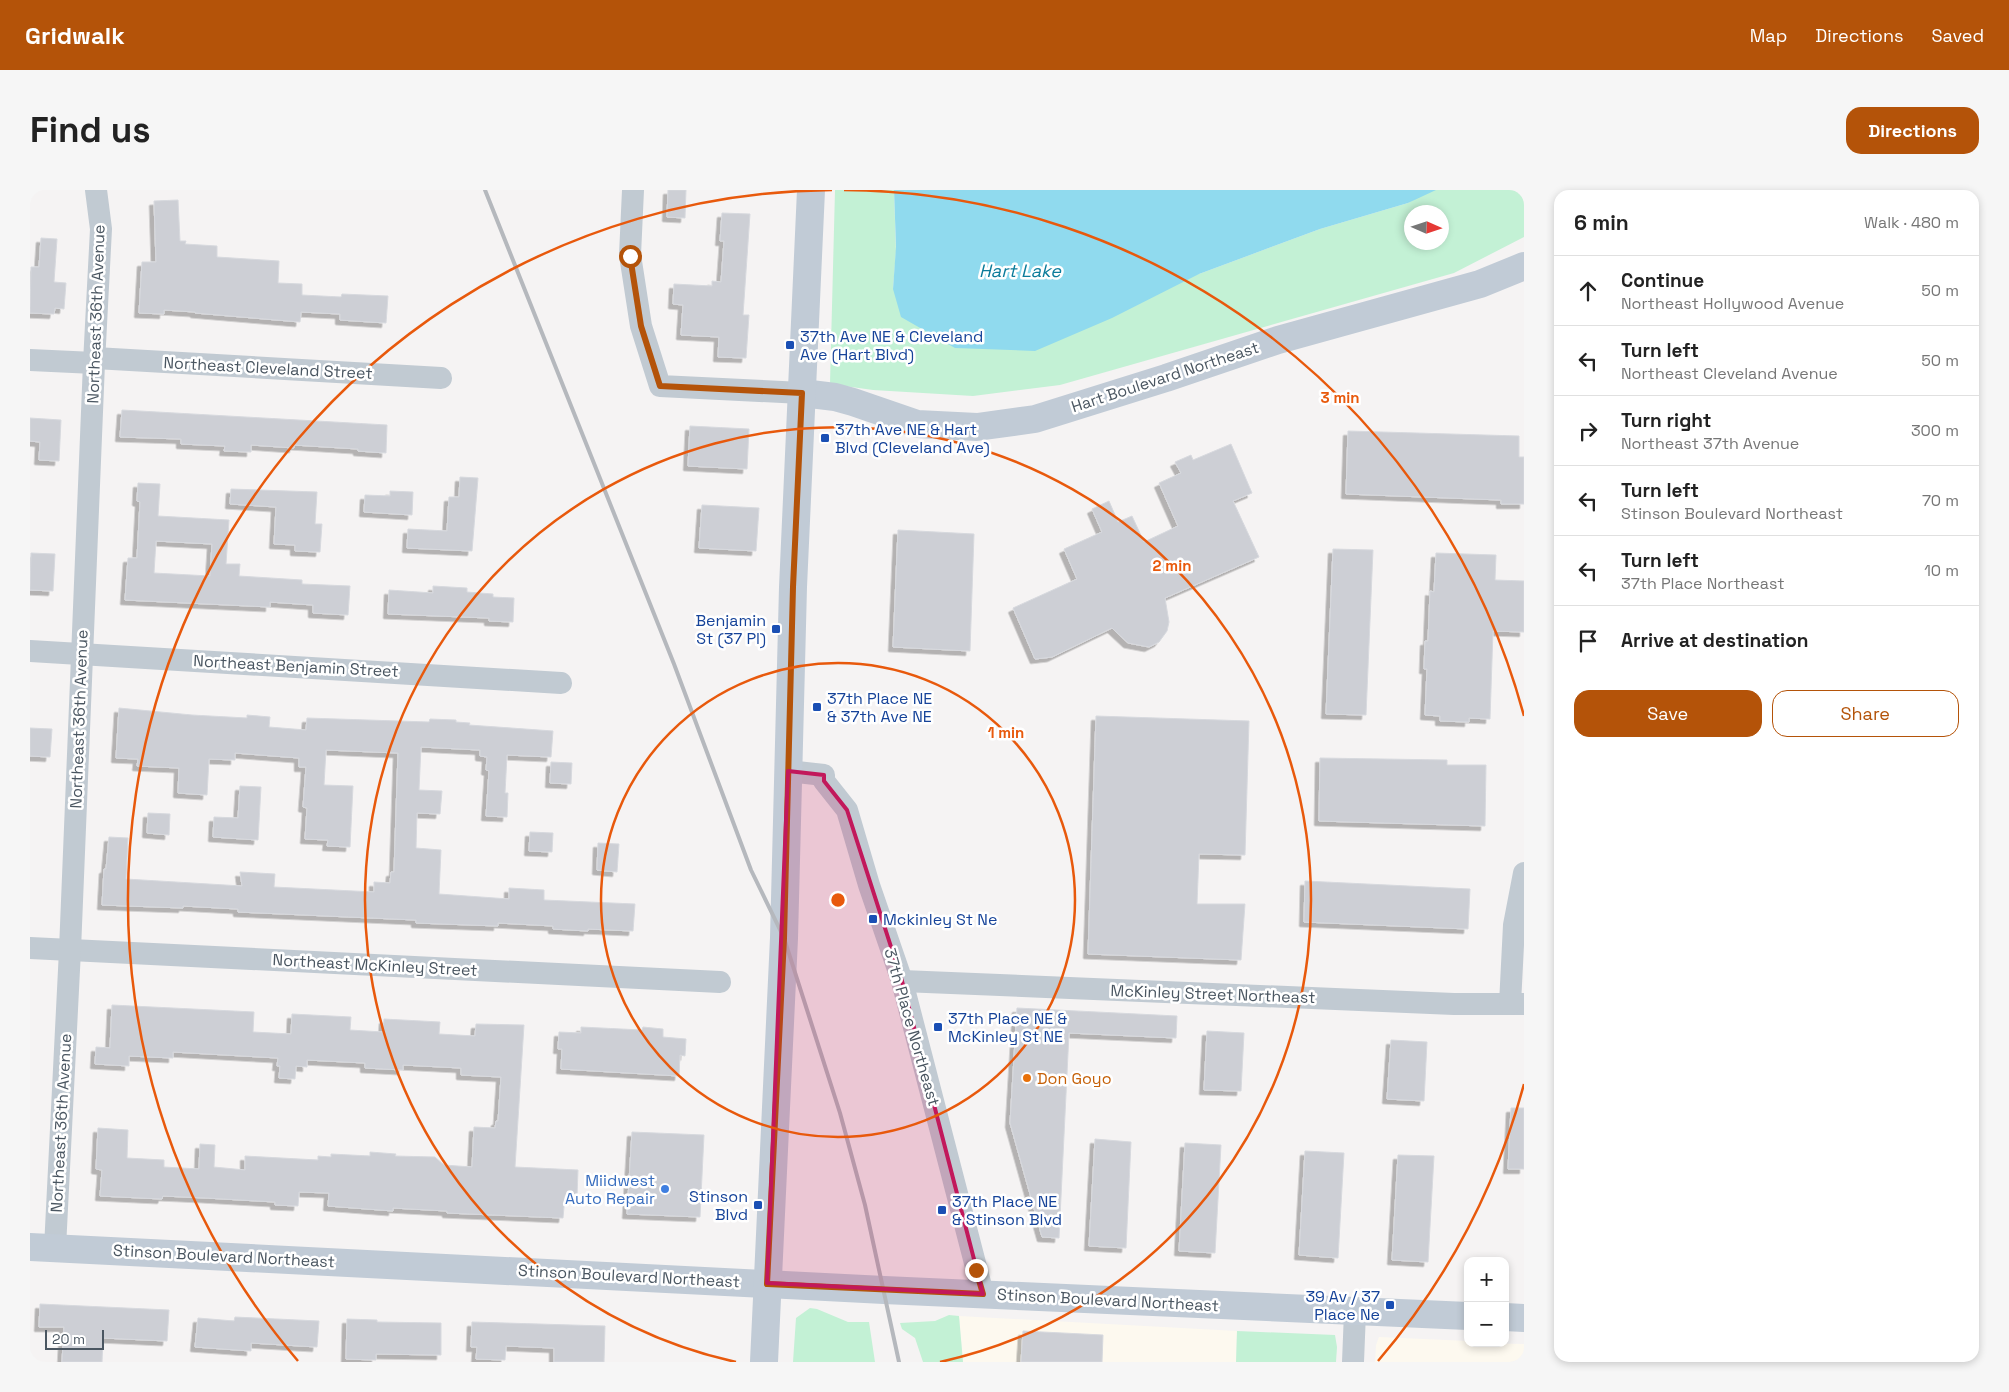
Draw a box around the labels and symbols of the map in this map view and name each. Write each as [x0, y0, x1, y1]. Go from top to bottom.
north arrow [1404, 205, 1449, 250]
street label: Northeast 36th Avenue [82, 224, 110, 404]
route start [619, 245, 642, 268]
water label: Hart Lake [979, 259, 1062, 282]
place label: 37th Ave NE & Cleveland Ave (Hart Blvd) [800, 326, 983, 365]
street label: Hart Boulevard Northeast [1068, 337, 1262, 417]
marker: 37th Ave NE & Cleveland Ave (Hart Blvd) [784, 339, 796, 351]
street label: Northeast Cleveland Street [163, 352, 373, 384]
text: 3 min [1321, 388, 1359, 407]
place label: 37th Ave NE & Hart Blvd (Cleveland Ave) [835, 419, 990, 458]
marker: 37th Ave NE & Hart Blvd (Cleveland Ave) [819, 432, 831, 444]
text: 2 min [1153, 556, 1191, 575]
place label: Benjamin St (37 Pl) [696, 610, 766, 649]
marker: Benjamin St (37 Pl) [770, 623, 782, 635]
street label: Northeast 36th Avenue [65, 629, 93, 809]
street label: Northeast Benjamin Street [193, 650, 399, 682]
place label: 37th Place NE & 37th Ave NE [827, 688, 932, 727]
marker: 37th Place NE & 37th Ave NE [811, 701, 823, 713]
text: 1 min [988, 723, 1024, 742]
centre of rings [829, 891, 847, 909]
place label: Mckinley St Ne [883, 909, 997, 930]
marker: Mckinley St Ne [867, 913, 879, 925]
street label: 37th Place Northeast [879, 945, 945, 1109]
street label: Northeast McKinley Street [272, 949, 478, 981]
street label: McKinley Street Northeast [1110, 980, 1316, 1008]
place label: 37th Place NE & McKinley St NE [948, 1008, 1067, 1047]
marker: 37th Place NE & McKinley St NE [932, 1021, 944, 1033]
street label: Northeast 36th Avenue [46, 1033, 76, 1213]
place label: Don Goyo [1037, 1068, 1112, 1089]
marker: Don Goyo [1021, 1072, 1033, 1084]
place label: Miidwest Auto Repair [565, 1170, 655, 1209]
marker: Miidwest Auto Repair [659, 1183, 671, 1195]
place label: Stinson Blvd [689, 1186, 748, 1225]
place label: 37th Place NE & Stinson Blvd [952, 1191, 1062, 1230]
marker: Stinson Blvd [752, 1199, 764, 1211]
marker: 37th Place NE & Stinson Blvd [936, 1204, 948, 1216]
street label: Stinson Boulevard Northeast [113, 1240, 335, 1272]
route end [965, 1259, 988, 1282]
street label: Stinson Boulevard Northeast [518, 1260, 740, 1292]
street label: Stinson Boulevard Northeast [997, 1284, 1219, 1316]
place label: 39 Av / 37 Place Ne [1305, 1286, 1380, 1325]
marker: 39 Av / 37 Place Ne [1384, 1299, 1396, 1311]
scale bar [45, 1327, 104, 1350]

